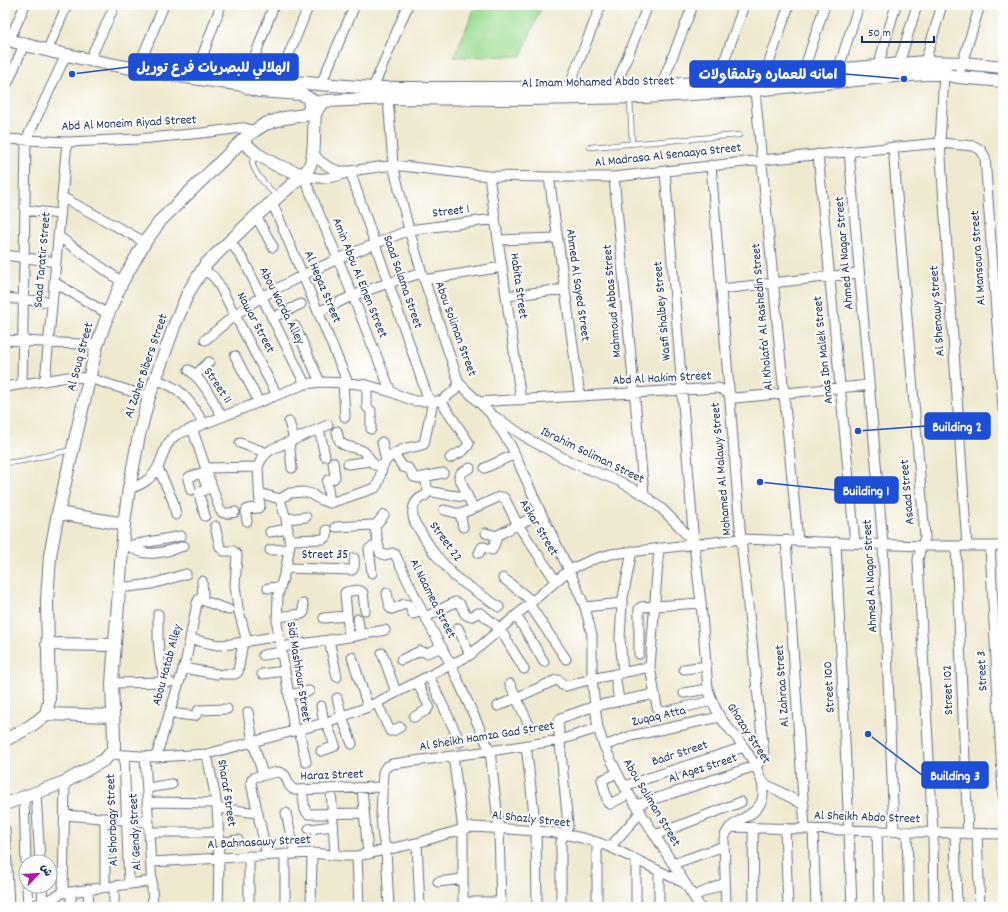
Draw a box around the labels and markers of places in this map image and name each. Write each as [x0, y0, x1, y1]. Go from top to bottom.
callout: الهلالي للبصريات فرع توريل [129, 54, 298, 80]
callout: امانه للعماره وتلمقاولات [690, 61, 845, 87]
callout: Building 2 [925, 413, 990, 439]
callout: Building 1 [835, 477, 898, 503]
callout: Building 3 [922, 762, 988, 788]

